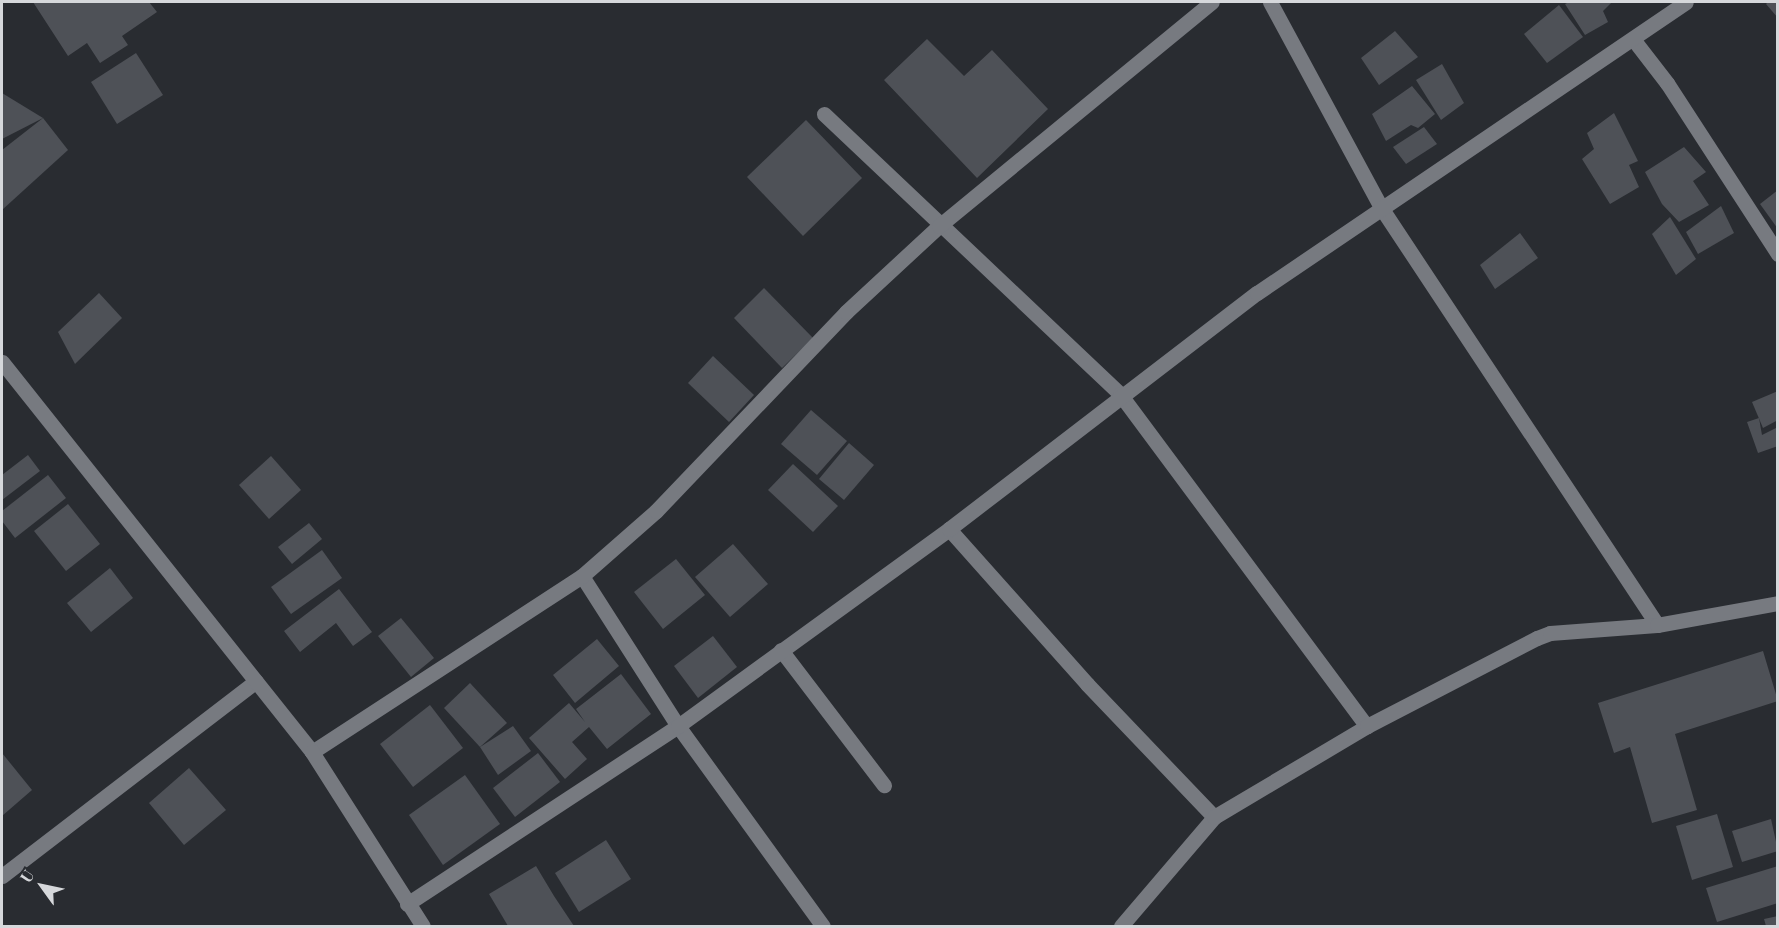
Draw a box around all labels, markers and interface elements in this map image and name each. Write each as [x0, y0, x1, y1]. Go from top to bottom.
north arrow [12, 856, 72, 916]
text: U [15, 866, 38, 886]

